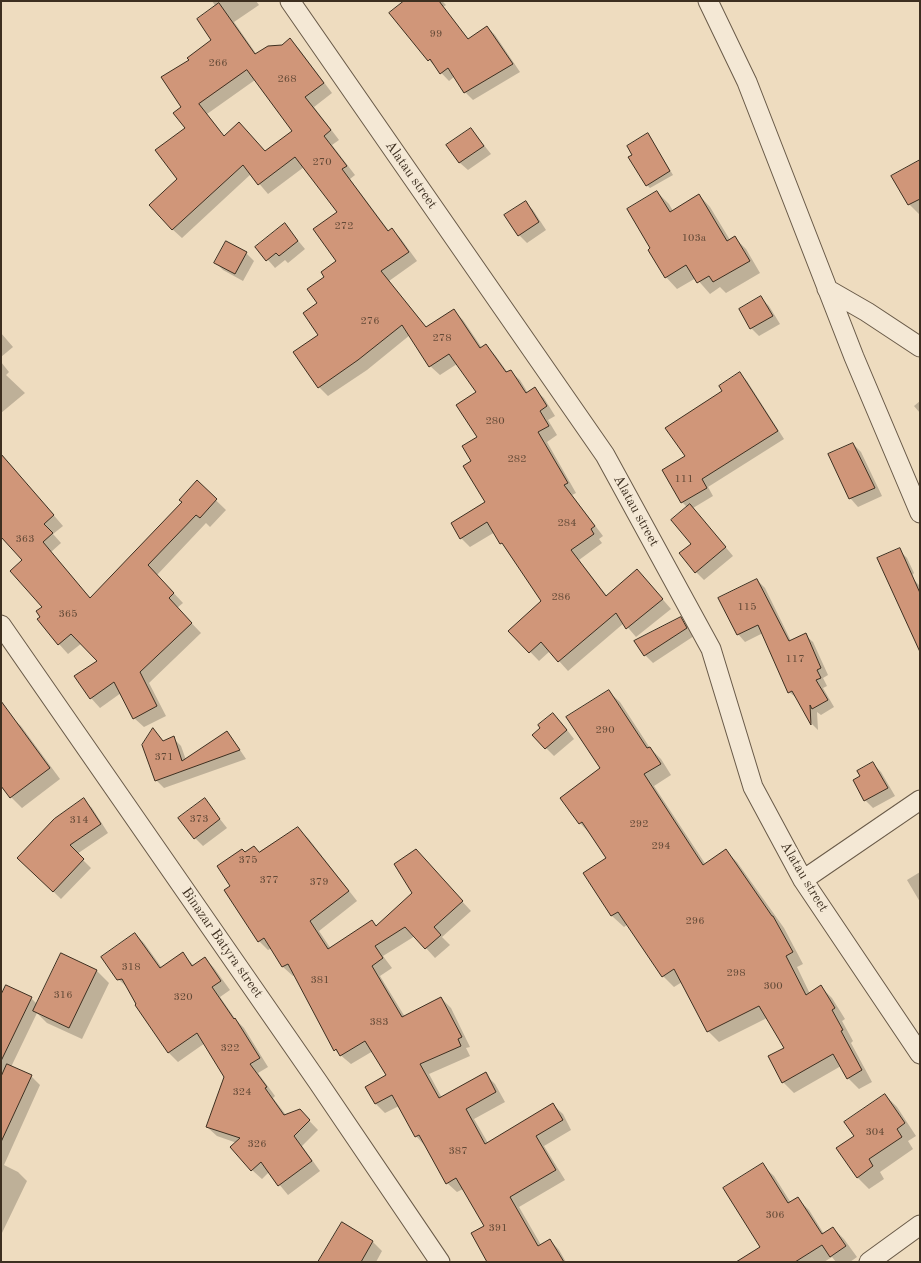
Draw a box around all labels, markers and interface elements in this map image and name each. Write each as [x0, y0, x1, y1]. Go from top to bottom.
house number: 99 [430, 27, 442, 41]
house number: 266 [208, 56, 228, 70]
house number: 268 [277, 72, 297, 86]
street label: Alatau street [381, 138, 441, 212]
house number: 270 [312, 155, 332, 169]
house number: 272 [334, 219, 354, 233]
house number: 103а [682, 231, 706, 245]
house number: 276 [360, 314, 380, 328]
house number: 278 [432, 331, 452, 345]
house number: 280 [485, 414, 505, 428]
house number: 282 [507, 452, 527, 466]
street label: Alatau street [609, 472, 663, 550]
house number: 111 [674, 472, 694, 486]
house number: 284 [557, 516, 577, 530]
house number: 363 [15, 532, 35, 546]
house number: 286 [551, 590, 571, 604]
house number: 115 [737, 600, 757, 614]
house number: 365 [58, 607, 78, 621]
house number: 117 [785, 652, 805, 666]
house number: 290 [595, 723, 615, 737]
house number: 371 [154, 750, 174, 764]
house number: 373 [189, 812, 209, 826]
house number: 314 [69, 813, 89, 827]
house number: 292 [629, 817, 649, 831]
house number: 294 [651, 839, 671, 853]
street label: Alatau street [776, 839, 832, 915]
house number: 375 [238, 853, 258, 867]
house number: 377 [259, 873, 279, 887]
house number: 379 [309, 875, 329, 889]
street label: Binazar Batyra street [178, 885, 266, 1001]
house number: 296 [685, 914, 705, 928]
house number: 318 [121, 960, 141, 974]
house number: 298 [726, 966, 746, 980]
house number: 381 [310, 973, 330, 987]
house number: 300 [763, 979, 783, 993]
house number: 316 [53, 988, 73, 1002]
house number: 320 [173, 990, 193, 1004]
house number: 383 [369, 1015, 389, 1029]
house number: 322 [220, 1041, 240, 1055]
house number: 324 [232, 1085, 252, 1099]
house number: 304 [865, 1125, 885, 1139]
house number: 326 [247, 1137, 267, 1151]
house number: 387 [448, 1144, 468, 1158]
house number: 306 [765, 1208, 785, 1222]
house number: 391 [488, 1221, 508, 1235]

